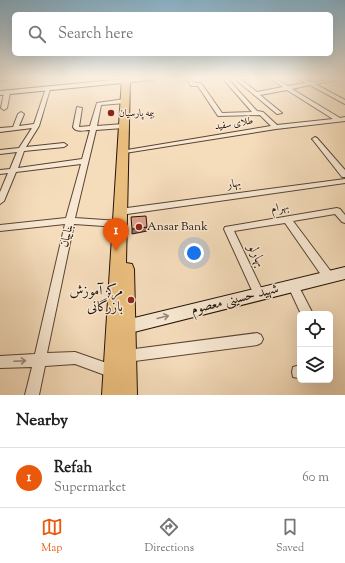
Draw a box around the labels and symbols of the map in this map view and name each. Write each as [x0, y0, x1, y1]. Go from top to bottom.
place label: بیمه پارسیان [119, 106, 155, 121]
marker: بیمه پارسیان [106, 108, 116, 118]
street label: طلای سفید [214, 113, 255, 134]
street label: بهار [225, 174, 242, 194]
street label: بهرام [269, 198, 291, 219]
pin: 1 [103, 218, 129, 251]
place label: Ansar Bank [147, 218, 208, 236]
marker: Ansar Bank [134, 222, 144, 232]
street label: بناییان [56, 223, 78, 249]
street label: بهارلو [241, 239, 270, 271]
your location [184, 243, 204, 263]
street label: شهید حسینی معصوم [189, 279, 281, 322]
place label: مرکز آموزش بازرگانی [69, 282, 123, 318]
marker: مرکز آموزش بازرگانی [126, 295, 136, 305]
one-way arrow [157, 313, 170, 321]
one-way arrow [13, 357, 26, 364]

